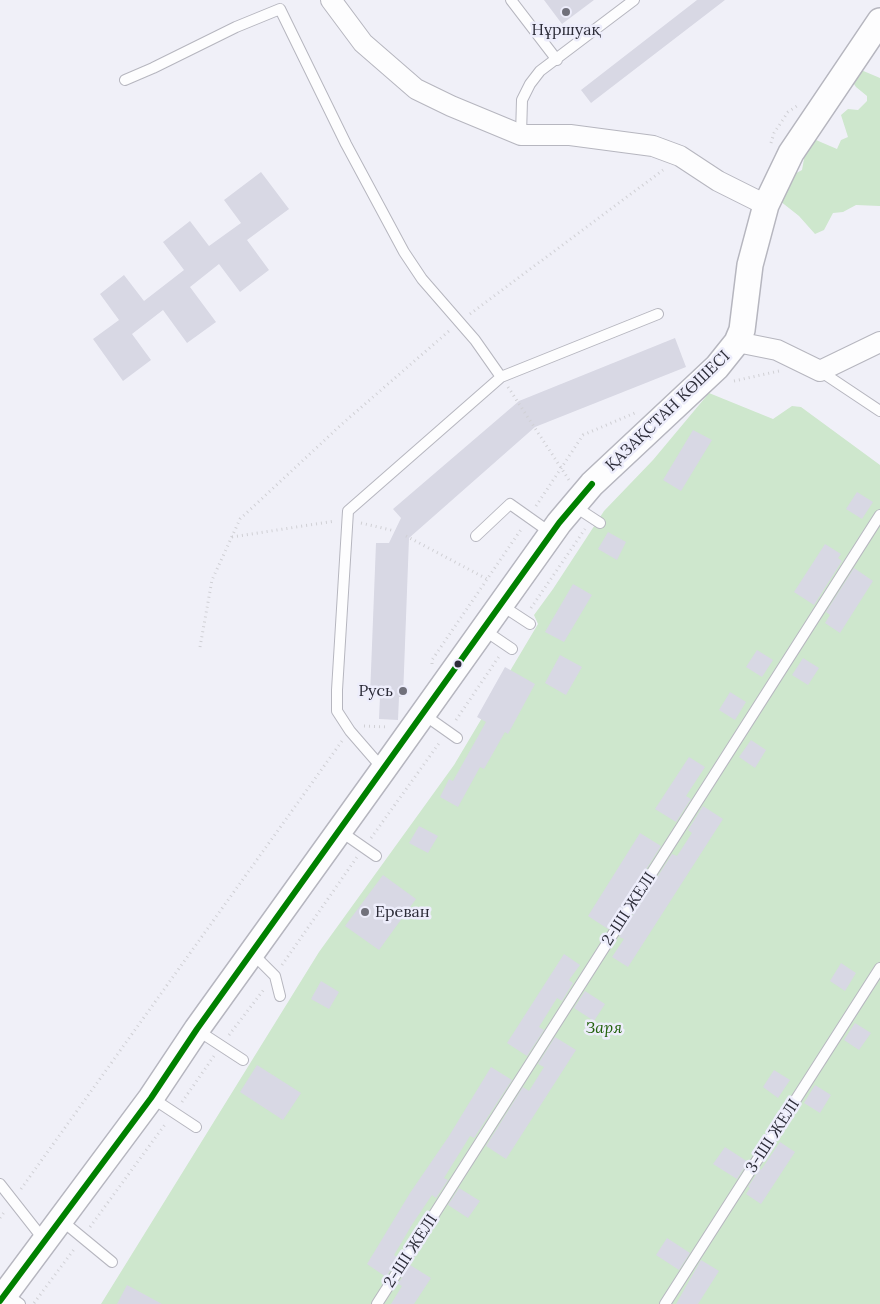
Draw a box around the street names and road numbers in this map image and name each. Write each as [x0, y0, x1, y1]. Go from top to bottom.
street label: ҚАЗАҚСТАН КӨШЕСІ [602, 347, 734, 475]
street label: 2-ШІ ЖЕЛІ [598, 869, 660, 949]
street label: 3-ШІ ЖЕЛІ [742, 1096, 804, 1176]
street label: 2-ШІ ЖЕЛІ [380, 1211, 442, 1291]

